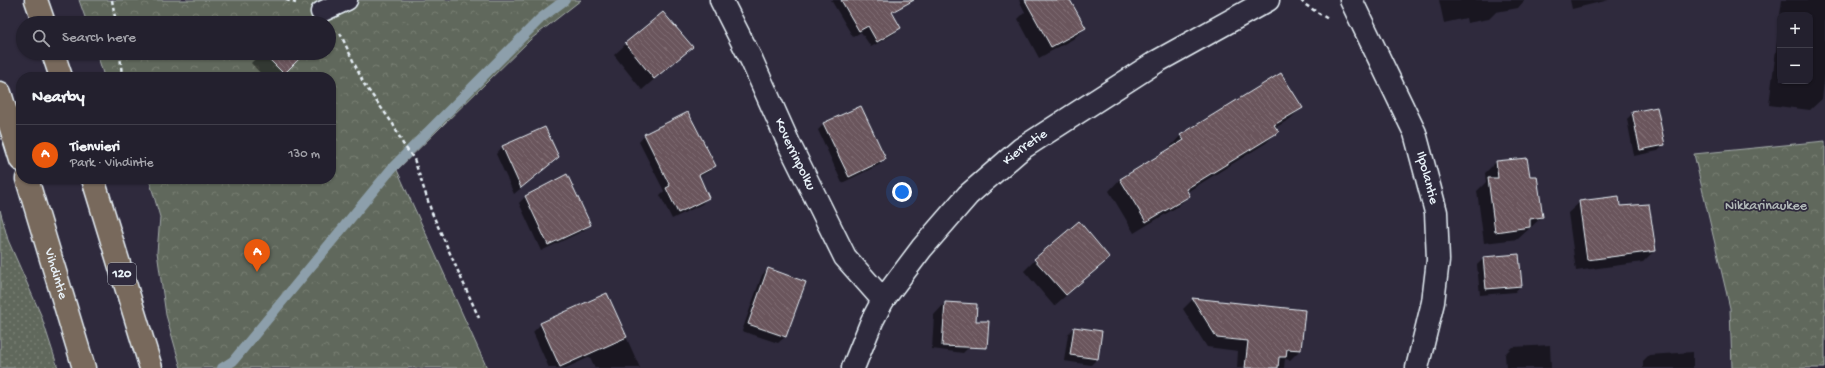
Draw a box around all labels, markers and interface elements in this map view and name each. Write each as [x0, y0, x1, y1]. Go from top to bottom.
map controls [1777, 12, 1813, 84]
button: + [1777, 12, 1813, 48]
search box [16, 16, 336, 60]
icon: search [30, 27, 52, 49]
text: Search here [62, 29, 136, 47]
button: − [1777, 48, 1813, 84]
text: Nearby [32, 88, 85, 108]
street label: Koverrinpolku [770, 115, 819, 194]
street label: Kierretie [999, 125, 1051, 169]
text: Tienvieri [70, 138, 120, 156]
text: A [41, 147, 49, 162]
text: 130 m [288, 147, 320, 162]
street label: Ilpolantie [1412, 149, 1442, 207]
text: Park · Vihdintie [70, 156, 154, 171]
your location [892, 182, 912, 202]
park label: Nikkarinaukee [1725, 198, 1808, 215]
pin: A [244, 239, 270, 272]
street label: Vihdintie [40, 245, 71, 302]
road number: 120 [108, 263, 136, 285]

